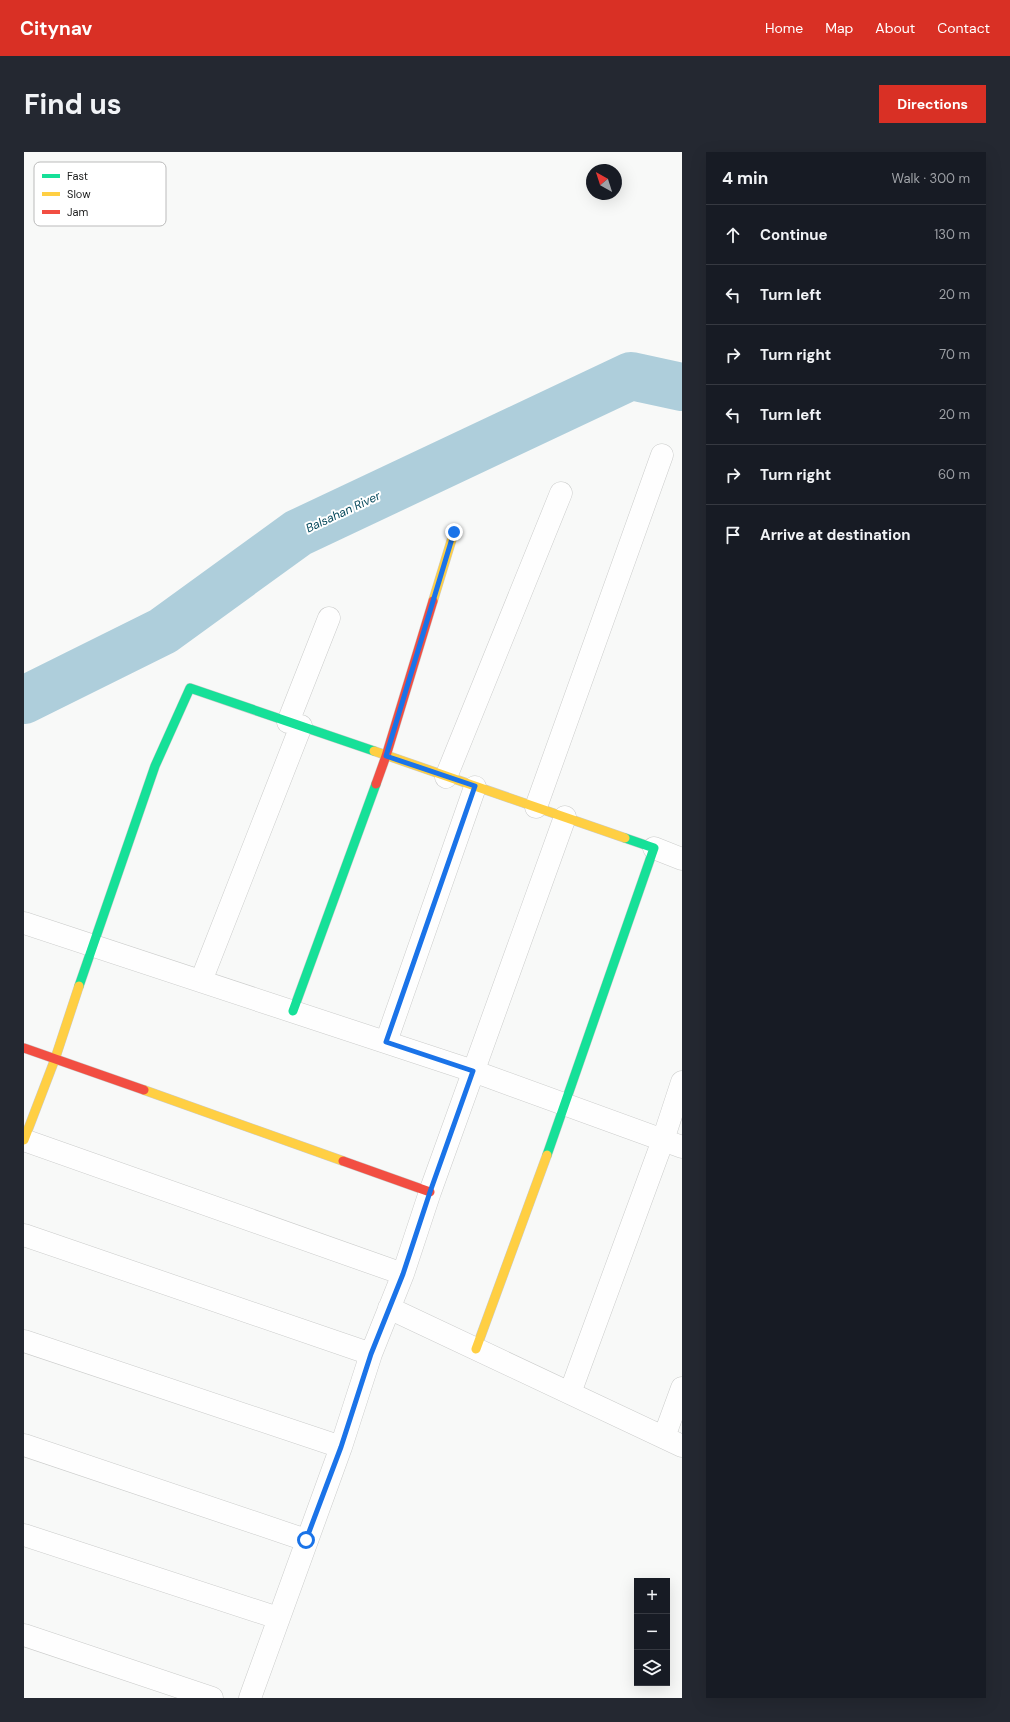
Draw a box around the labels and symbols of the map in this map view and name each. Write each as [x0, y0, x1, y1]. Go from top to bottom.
legend [34, 162, 166, 226]
north arrow [586, 164, 622, 200]
text: Fast [67, 169, 88, 183]
text: Slow [67, 187, 91, 201]
text: Jam [67, 205, 88, 219]
water label: Balsahan River [303, 487, 383, 536]
route end [445, 523, 463, 541]
route start [297, 1531, 315, 1549]

